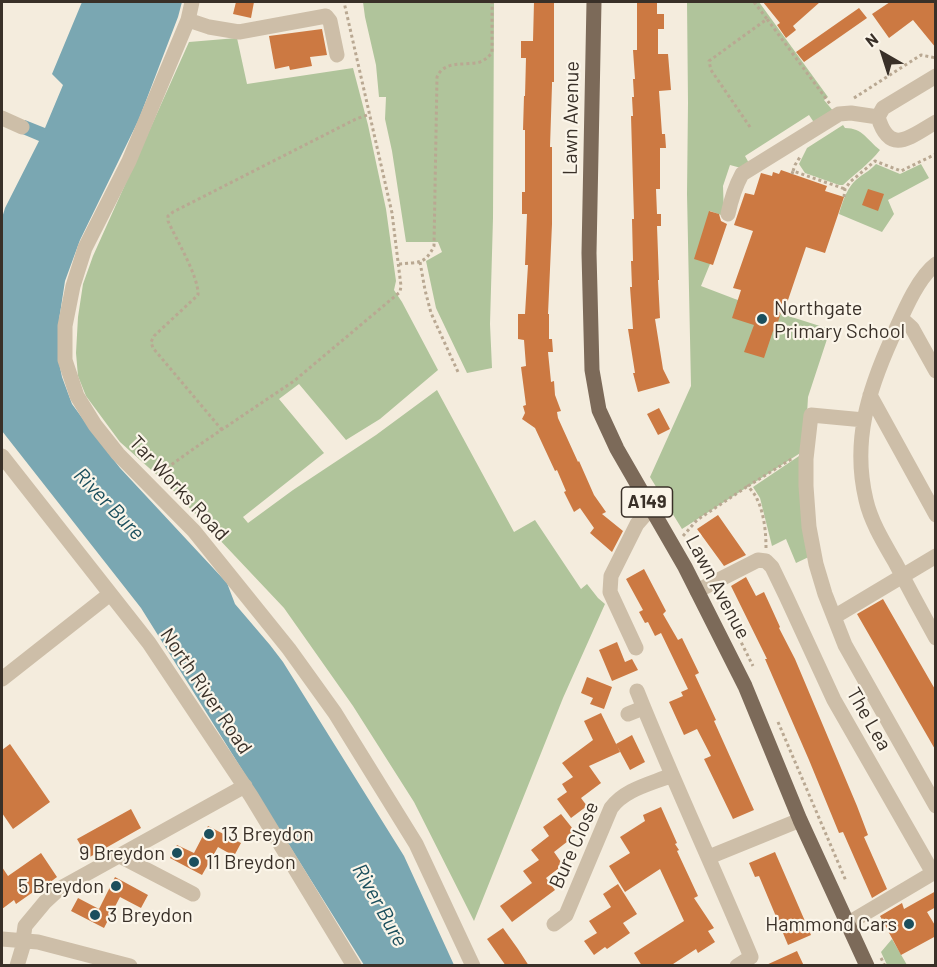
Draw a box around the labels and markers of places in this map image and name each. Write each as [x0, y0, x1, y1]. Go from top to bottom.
place label: Northgate Primary School [774, 296, 905, 343]
marker: Northgate Primary School [755, 312, 769, 326]
place label: 13 Breydon [221, 822, 314, 846]
marker: 13 Breydon [202, 827, 216, 841]
place label: 9 Breydon [79, 841, 165, 865]
marker: 9 Breydon [170, 846, 184, 860]
place label: 11 Breydon [206, 850, 296, 874]
marker: 11 Breydon [187, 855, 201, 869]
place label: 5 Breydon [18, 874, 104, 898]
marker: 5 Breydon [109, 879, 123, 893]
place label: 3 Breydon [107, 903, 193, 927]
marker: 3 Breydon [88, 908, 102, 922]
place label: Hammond Cars [765, 912, 897, 936]
marker: Hammond Cars [902, 917, 916, 931]

